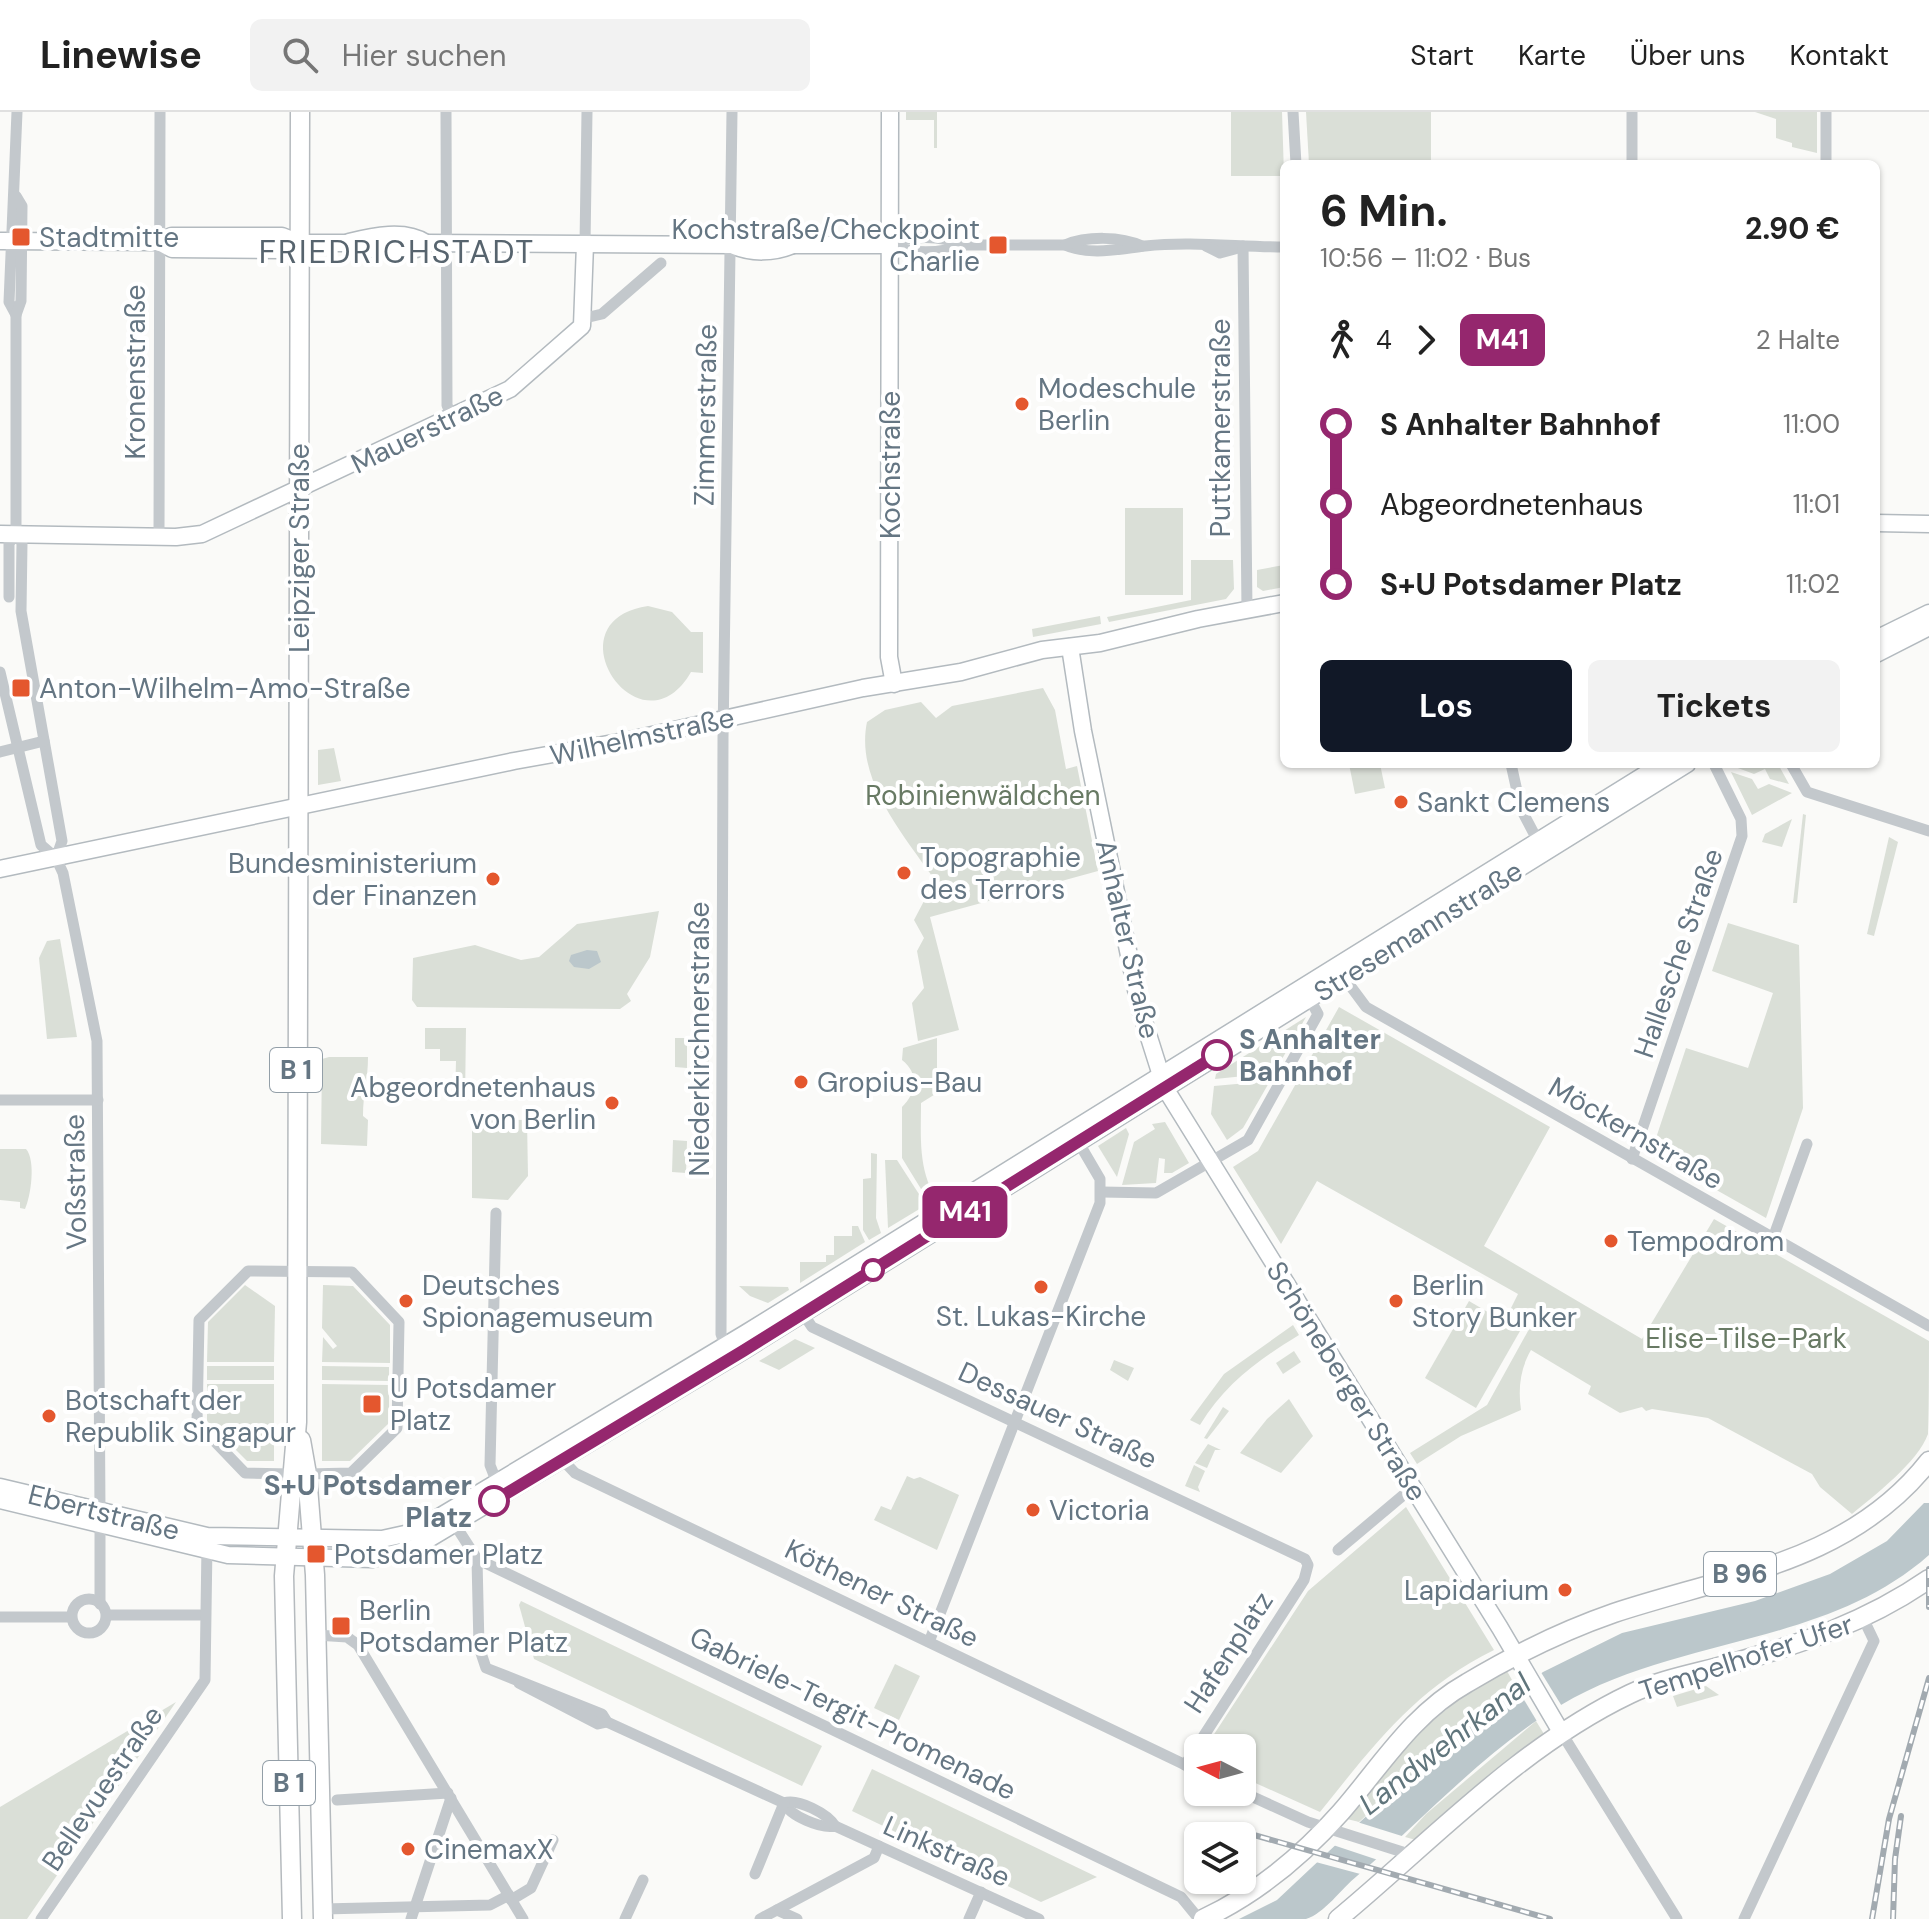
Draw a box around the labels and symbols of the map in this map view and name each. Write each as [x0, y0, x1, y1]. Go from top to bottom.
place label: Kochstraße/Checkpoint Charlie [672, 211, 980, 280]
place label: Stadtmitte [39, 219, 179, 256]
marker: Stadtmitte [10, 226, 32, 248]
district label: FRIEDRICHSTADT [259, 231, 535, 273]
marker: Kochstraße/Checkpoint Charlie [987, 234, 1009, 256]
street label: Kronenstraße [117, 285, 154, 459]
street label: Puttkamerstraße [1202, 319, 1239, 537]
street label: Zimmerstraße [685, 324, 726, 506]
place label: Modeschule Berlin [1038, 370, 1196, 439]
street label: Mauerstraße [345, 377, 510, 482]
street label: Kochstraße [872, 391, 909, 539]
marker: Modeschule Berlin [1013, 395, 1031, 413]
street label: Leipziger Straße [281, 443, 318, 653]
place label: Anton-Wilhelm-Amo-Straße [39, 670, 411, 707]
marker: Anton-Wilhelm-Amo-Straße [10, 677, 32, 699]
street label: Wilhelmstraße [547, 699, 738, 774]
park label: Robinienwäldchen [865, 777, 1101, 814]
place label: Sankt Clemens [1417, 784, 1610, 821]
marker: Sankt Clemens [1392, 793, 1410, 811]
street label: Anhalter Straße [1087, 836, 1168, 1042]
place label: Topographie des Terrors [920, 839, 1081, 908]
street label: Hallesche Straße [1625, 844, 1732, 1063]
place label: Bundesministerium der Finanzen [228, 845, 477, 914]
street label: Stresemannstraße [1307, 852, 1530, 1011]
marker: Topographie des Terrors [895, 864, 913, 882]
marker: Bundesministerium der Finanzen [484, 870, 502, 888]
street label: Niederkirchnerstraße [681, 902, 718, 1176]
place label: S Anhalter Bahnhof [1239, 1021, 1381, 1090]
marker: S Anhalter Bahnhof [1202, 1040, 1232, 1070]
road number: B 1 [270, 1048, 322, 1092]
place label: Gropius-Bau [817, 1064, 982, 1101]
place label: Abgeordnetenhaus von Berlin [350, 1069, 596, 1138]
street label: Möckernstraße [1542, 1069, 1730, 1198]
marker: Gropius-Bau [792, 1073, 810, 1091]
marker: Abgeordnetenhaus von Berlin [603, 1094, 621, 1112]
street label: Voßstraße [56, 1114, 95, 1250]
line badge: M41 [919, 1186, 1011, 1238]
place label: Tempodrom [1627, 1223, 1784, 1260]
marker: Tempodrom [1602, 1232, 1620, 1250]
street label: Schöneberger Straße [1258, 1254, 1435, 1508]
unlabelled marker [862, 1259, 884, 1281]
place label: Deutsches Spionagemuseum [422, 1267, 653, 1336]
place label: Berlin Story Bunker [1412, 1267, 1577, 1336]
marker: St. Lukas-Kirche [1032, 1278, 1050, 1296]
marker: Deutsches Spionagemuseum [397, 1292, 415, 1310]
marker: Berlin Story Bunker [1387, 1292, 1405, 1310]
place label: St. Lukas-Kirche [936, 1298, 1146, 1335]
park label: Elise-Tilse-Park [1645, 1320, 1847, 1357]
street label: Dessauer Straße [952, 1353, 1163, 1478]
place label: U Potsdamer Platz [390, 1370, 556, 1439]
place label: Botschaft der Republik Singapur [65, 1382, 296, 1451]
marker: U Potsdamer Platz [361, 1393, 383, 1415]
marker: Botschaft der Republik Singapur [40, 1407, 58, 1425]
place label: S+U Potsdamer Platz [264, 1467, 472, 1536]
street label: Ebertstraße [24, 1476, 183, 1549]
marker: S+U Potsdamer Platz [479, 1486, 509, 1516]
place label: Victoria [1049, 1492, 1150, 1529]
marker: Victoria [1024, 1501, 1042, 1519]
street label: Köthener Straße [779, 1531, 985, 1656]
place label: Potsdamer Platz [334, 1536, 543, 1573]
marker: Potsdamer Platz [305, 1543, 327, 1565]
road number: B 96 [1704, 1552, 1776, 1596]
place label: Lapidarium [1404, 1572, 1549, 1609]
marker: Lapidarium [1556, 1581, 1574, 1599]
street label: Hafenplatz [1175, 1584, 1281, 1720]
place label: Berlin Potsdamer Platz [359, 1592, 568, 1661]
street label: Tempelhofer Ufer [1635, 1605, 1858, 1709]
marker: Berlin Potsdamer Platz [330, 1615, 352, 1637]
street label: Gabriele-Tergit-Promenade [683, 1618, 1022, 1809]
water label: Landwehrkanal [1351, 1663, 1540, 1823]
street label: Bellevuestraße [34, 1699, 171, 1878]
north arrow [1184, 1734, 1256, 1806]
road number: B 1 [263, 1761, 315, 1805]
street label: Linkstraße [878, 1807, 1016, 1896]
place label: CinemaxX [424, 1831, 554, 1868]
marker: CinemaxX [399, 1840, 417, 1858]

